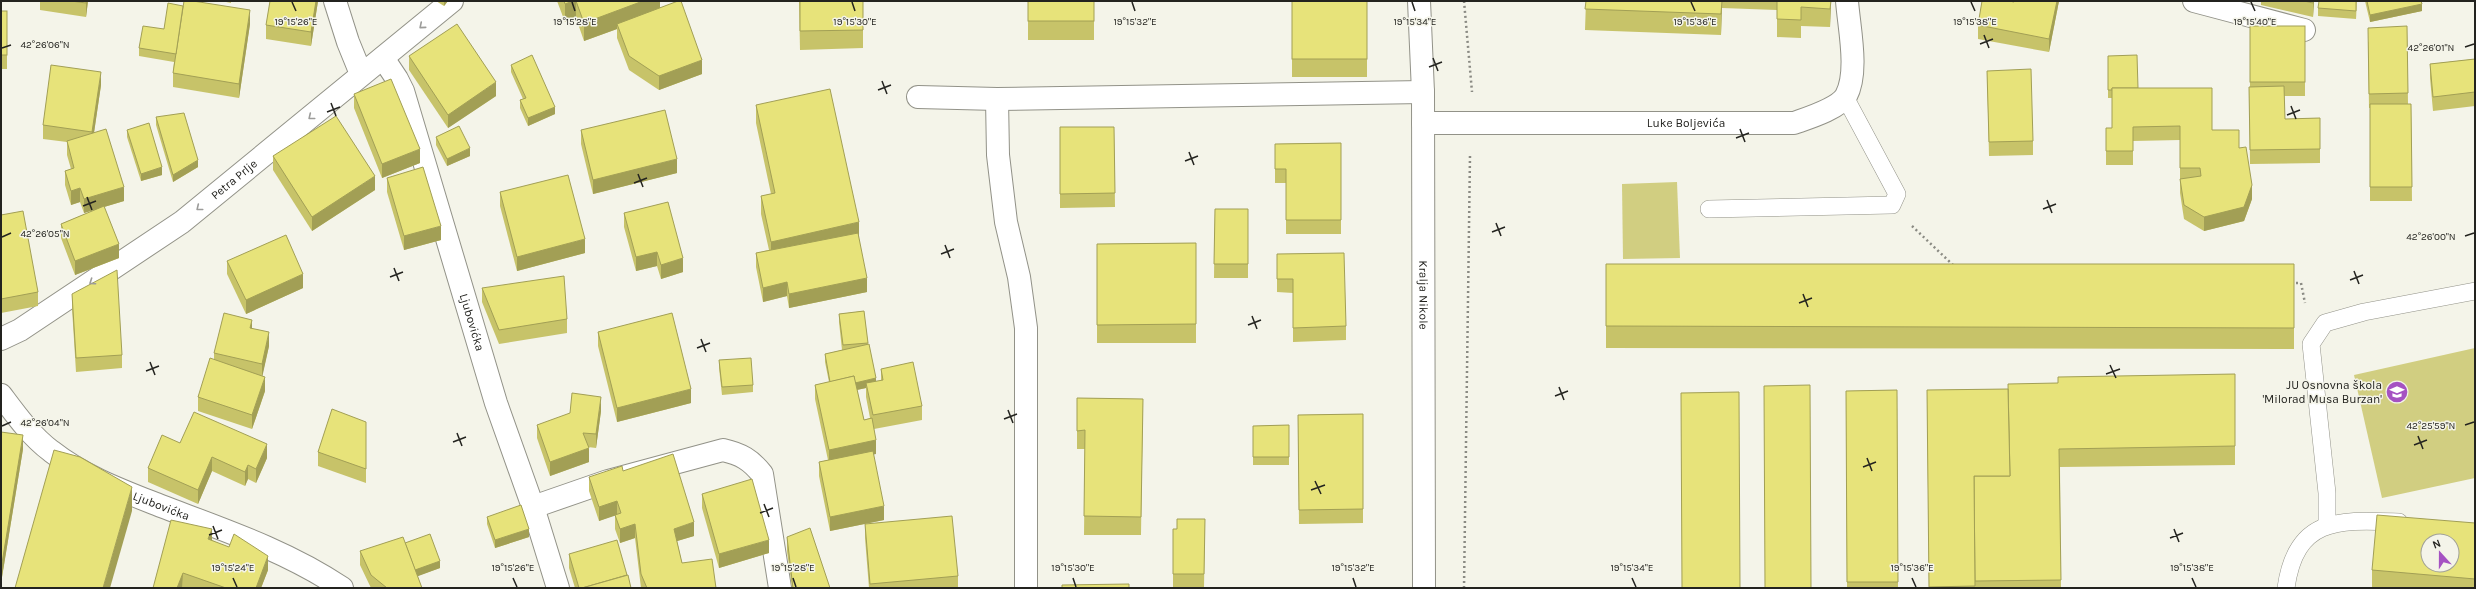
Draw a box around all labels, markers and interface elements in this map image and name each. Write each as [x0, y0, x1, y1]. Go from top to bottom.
text: 19°15'26"E [274, 16, 318, 28]
text: 19°15'28"E [553, 16, 597, 28]
text: 19°15'30"E [833, 16, 877, 28]
text: 19°15'32"E [1113, 16, 1157, 28]
text: 19°15'34"E [1394, 16, 1436, 28]
text: 19°15'36"E [1673, 16, 1717, 28]
text: 19°15'38"E [1953, 16, 1997, 28]
text: 19°15'40"E [2233, 16, 2277, 28]
one-way arrow [420, 21, 427, 28]
text: 42°26'06"N [20, 39, 70, 51]
text: 42°26'01"N [2408, 42, 2454, 54]
one-way arrow [309, 113, 316, 120]
street label: Luke Boljevića [1647, 116, 1725, 130]
street label: Petra Prlje [208, 156, 260, 202]
one-way arrow [197, 203, 204, 210]
text: 42°26'05"N [20, 228, 70, 240]
text: 42°26'00"N [2406, 231, 2456, 243]
street label: Kralja Nikole [1416, 260, 1430, 330]
one-way arrow [89, 277, 96, 284]
street label: Ljubovićka [457, 292, 487, 353]
place label: JU Osnovna škola 'Milorad Musa Burzan' [2262, 378, 2382, 406]
school or university icon: JU Osnovna škola 'Milorad Musa Burzan' [2384, 379, 2410, 405]
text: 42°26'04"N [20, 417, 70, 429]
text: 42°25'59"N [2407, 420, 2455, 432]
street label: Ljubovićka [131, 489, 192, 523]
north arrow [2420, 533, 2460, 573]
text: N [2431, 537, 2443, 552]
text: 19°15'24"E [212, 562, 254, 574]
text: 19°15'26"E [491, 562, 535, 574]
text: 19°15'28"E [771, 562, 815, 574]
text: 19°15'30"E [1051, 562, 1095, 574]
text: 19°15'32"E [1331, 562, 1375, 574]
text: 19°15'34"E [1611, 562, 1653, 574]
text: 19°15'36"E [1890, 562, 1934, 574]
text: 19°15'38"E [2170, 562, 2214, 574]

